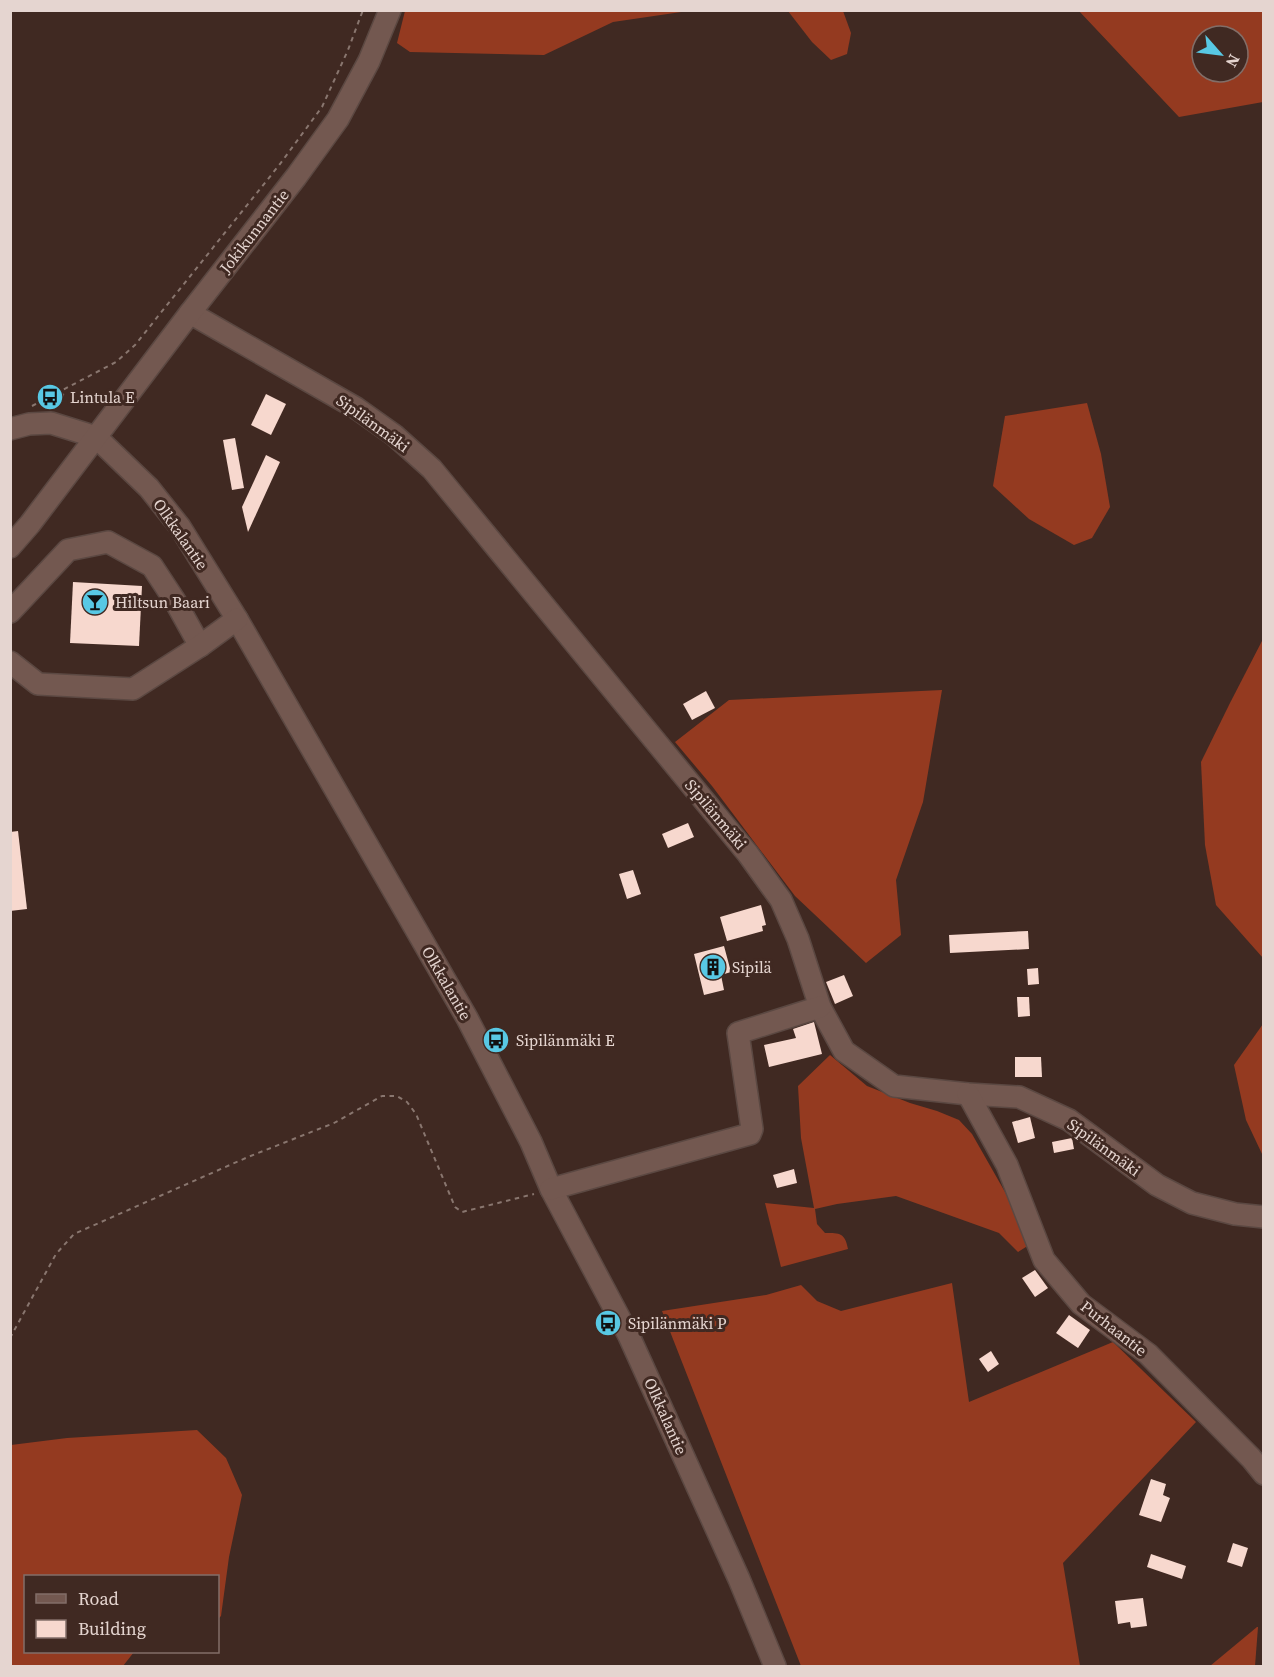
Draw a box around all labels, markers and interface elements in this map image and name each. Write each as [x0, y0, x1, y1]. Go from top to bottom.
north arrow [1190, 24, 1250, 84]
text: N [1221, 51, 1246, 72]
street label: Jokikunnantie [214, 184, 294, 278]
bus stop icon: Lintula E [35, 382, 65, 412]
place label: Lintula E [70, 386, 135, 408]
street label: Sipilänmäki [332, 389, 414, 457]
street label: Olkkalantie [148, 494, 214, 574]
bar icon: Hiltsun Baari [80, 587, 110, 617]
place label: Hiltsun Baari [115, 591, 210, 613]
street label: Sipilänmäki [680, 774, 752, 854]
street label: Olkkalantie [417, 942, 477, 1024]
building icon: Sipilä [698, 952, 728, 982]
place label: Sipilä [732, 956, 773, 978]
bus stop icon: Sipilänmäki E [481, 1025, 511, 1055]
place label: Sipilänmäki E [516, 1029, 615, 1051]
street label: Sipilänmäki [1063, 1113, 1145, 1181]
street label: Purhaantie [1076, 1295, 1152, 1361]
bus stop icon: Sipilänmäki P [593, 1308, 623, 1338]
place label: Sipilänmäki P [628, 1312, 727, 1334]
street label: Olkkalantie [639, 1374, 693, 1458]
legend [24, 1575, 219, 1653]
text: Road [78, 1586, 119, 1611]
text: Building [78, 1616, 146, 1641]

